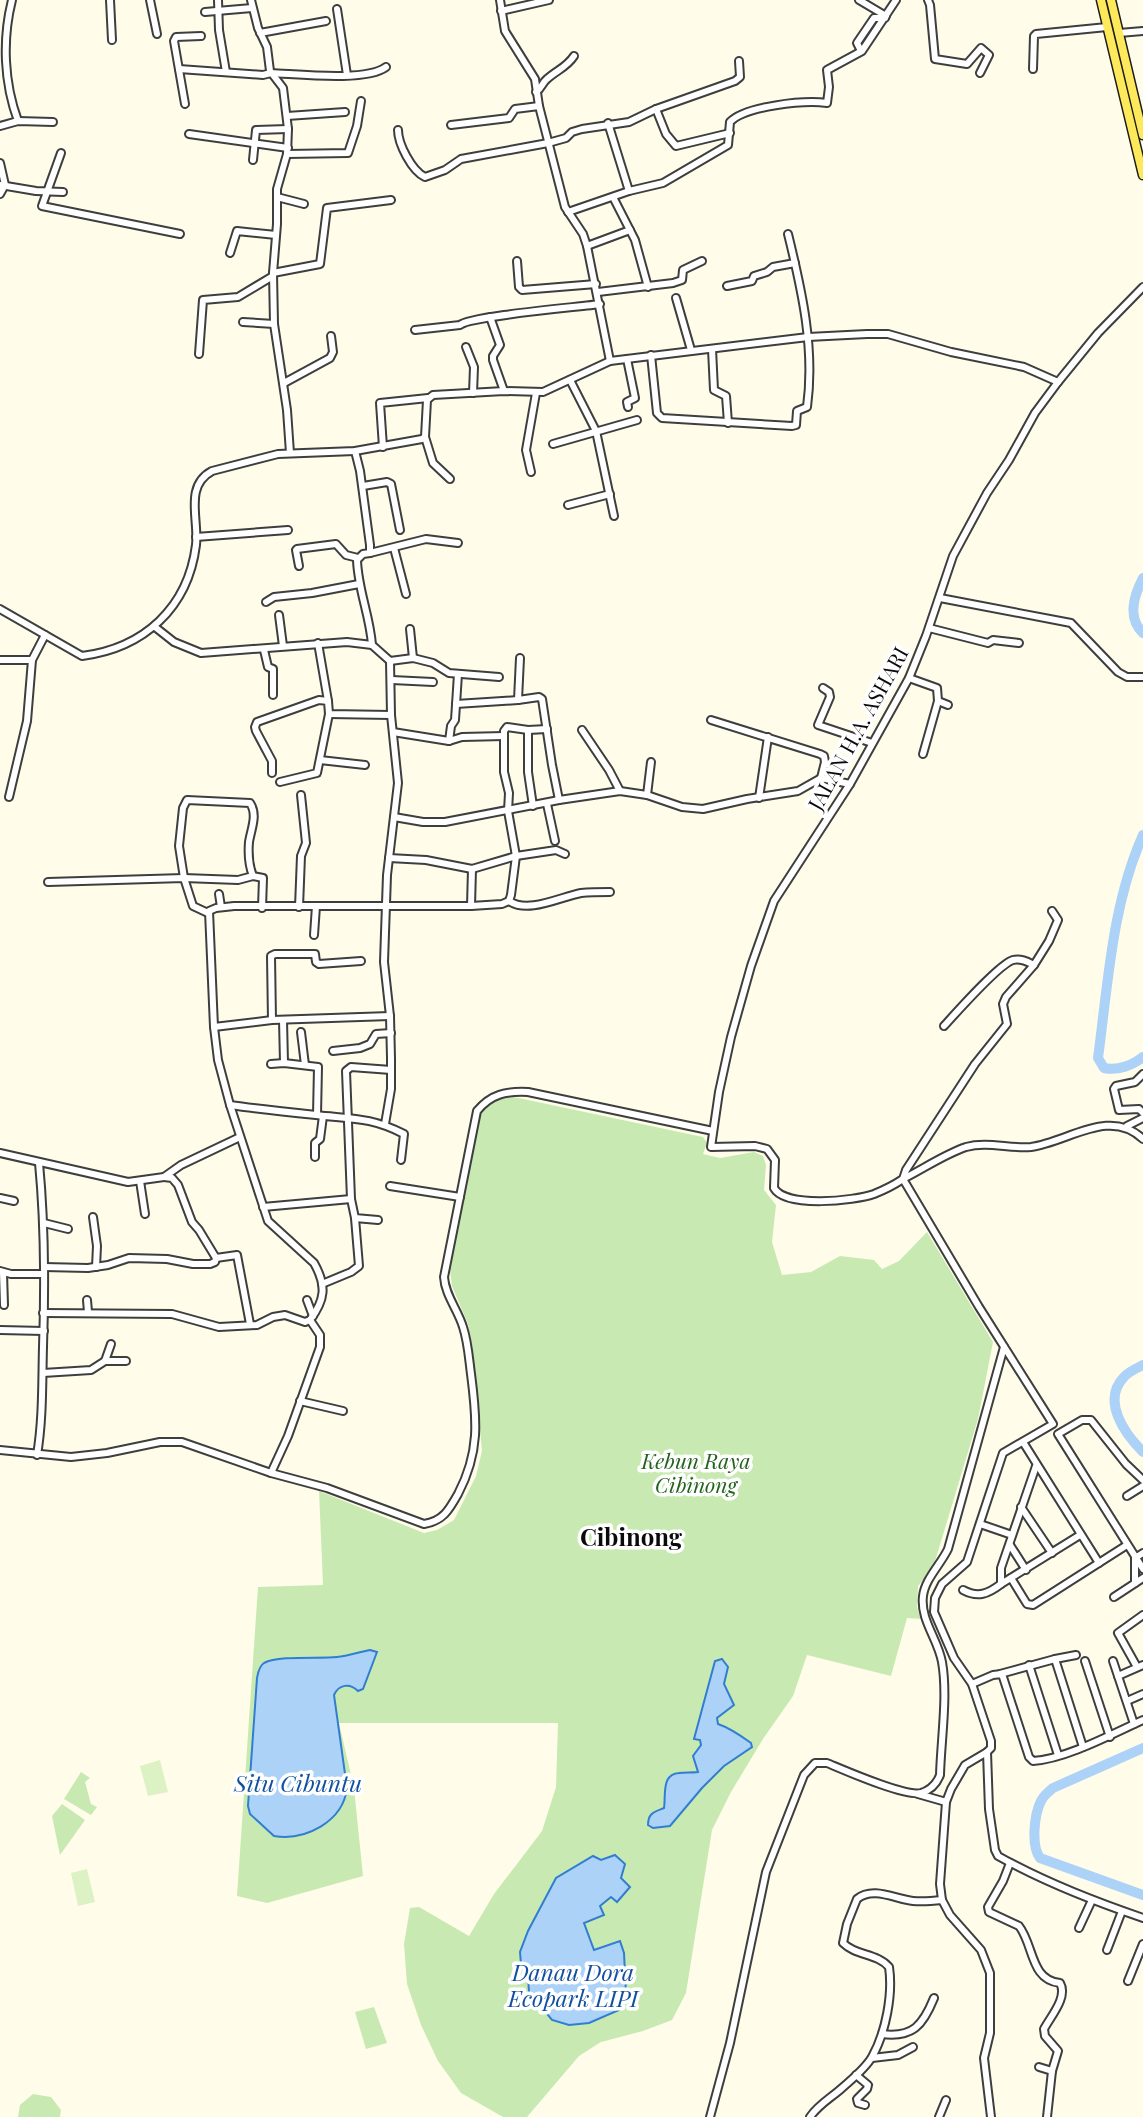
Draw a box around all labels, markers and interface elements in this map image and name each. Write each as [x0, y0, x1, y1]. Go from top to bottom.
street label: JALAN H.A. ASHARI [800, 641, 914, 816]
park label: Kebun Raya Cibinong [641, 1446, 750, 1498]
district label: Cibinong [580, 1520, 683, 1552]
water label: Situ Cibuntu [233, 1767, 362, 1798]
water label: Danau Dora Ecopark LIPI [507, 1956, 640, 2013]

